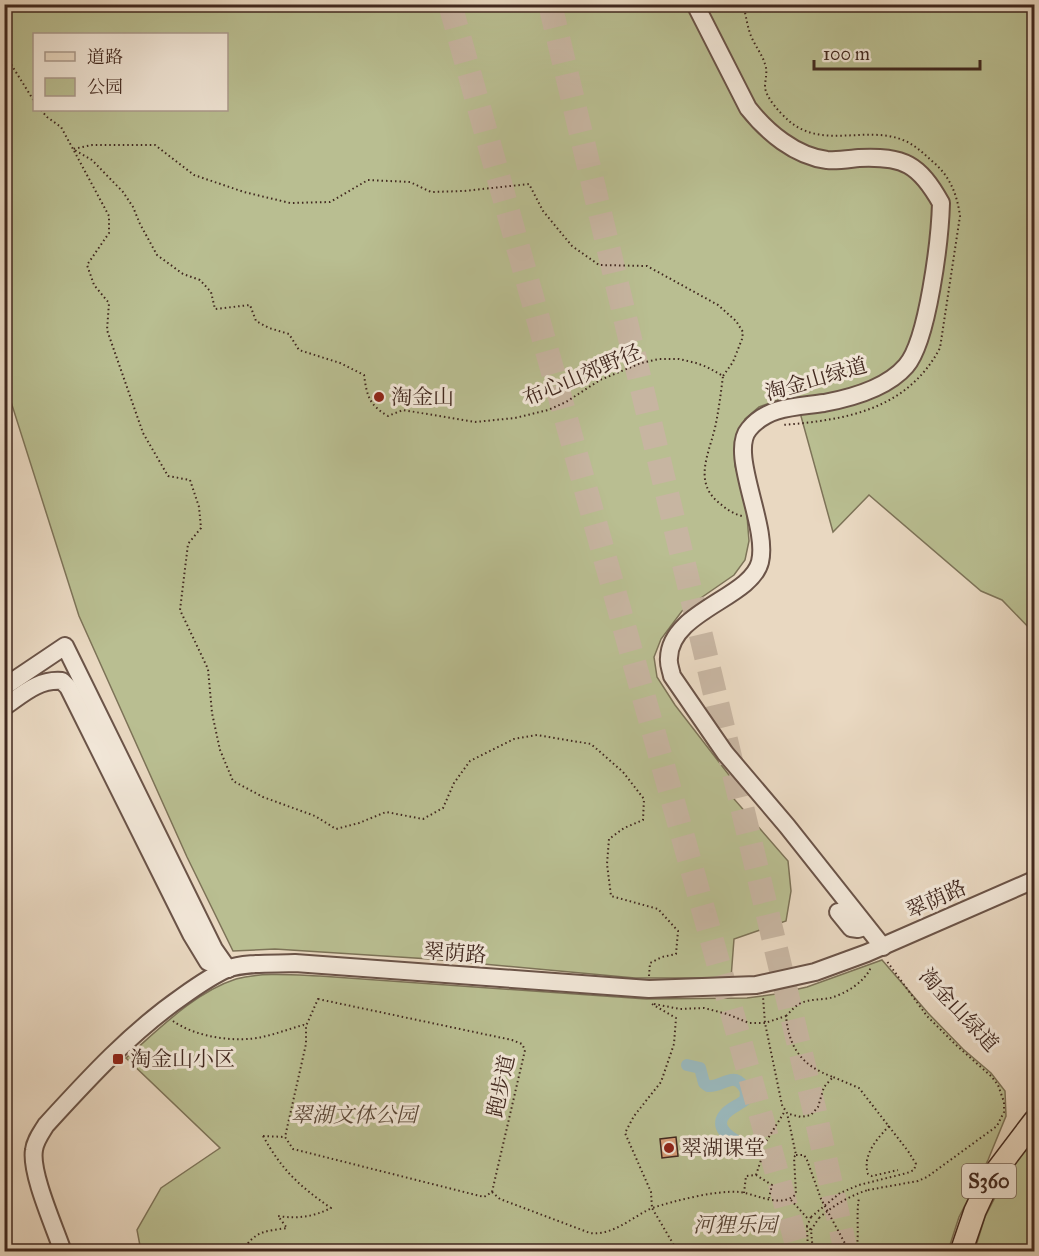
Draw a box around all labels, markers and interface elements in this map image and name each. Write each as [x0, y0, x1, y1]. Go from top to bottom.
legend [33, 33, 228, 111]
scale bar [814, 33, 980, 71]
text: 100 m [823, 43, 870, 65]
text: 道路 [87, 46, 123, 68]
text: 公园 [87, 76, 123, 98]
street label: 布心山郊野径 [519, 338, 645, 412]
street label: 淘金山绿道 [762, 352, 870, 406]
place label: 淘金山 [391, 384, 454, 410]
marker: 淘金山 [372, 390, 386, 404]
street label: 翠荫路 [902, 874, 970, 924]
street label: 翠荫路 [423, 938, 487, 968]
street label: 淘金山绿道 [914, 963, 1004, 1057]
place label: 淘金山小区 [130, 1046, 235, 1072]
marker: 淘金山小区 [111, 1052, 125, 1066]
street label: 跑步道 [482, 1052, 520, 1120]
park label: 翠湖文体公园 [291, 1102, 420, 1128]
place label: 翠湖课堂 [681, 1135, 765, 1161]
marker: 翠湖课堂 [662, 1141, 676, 1155]
road number: S360 [962, 1164, 1016, 1198]
park label: 河狸乐园 [693, 1212, 780, 1238]

